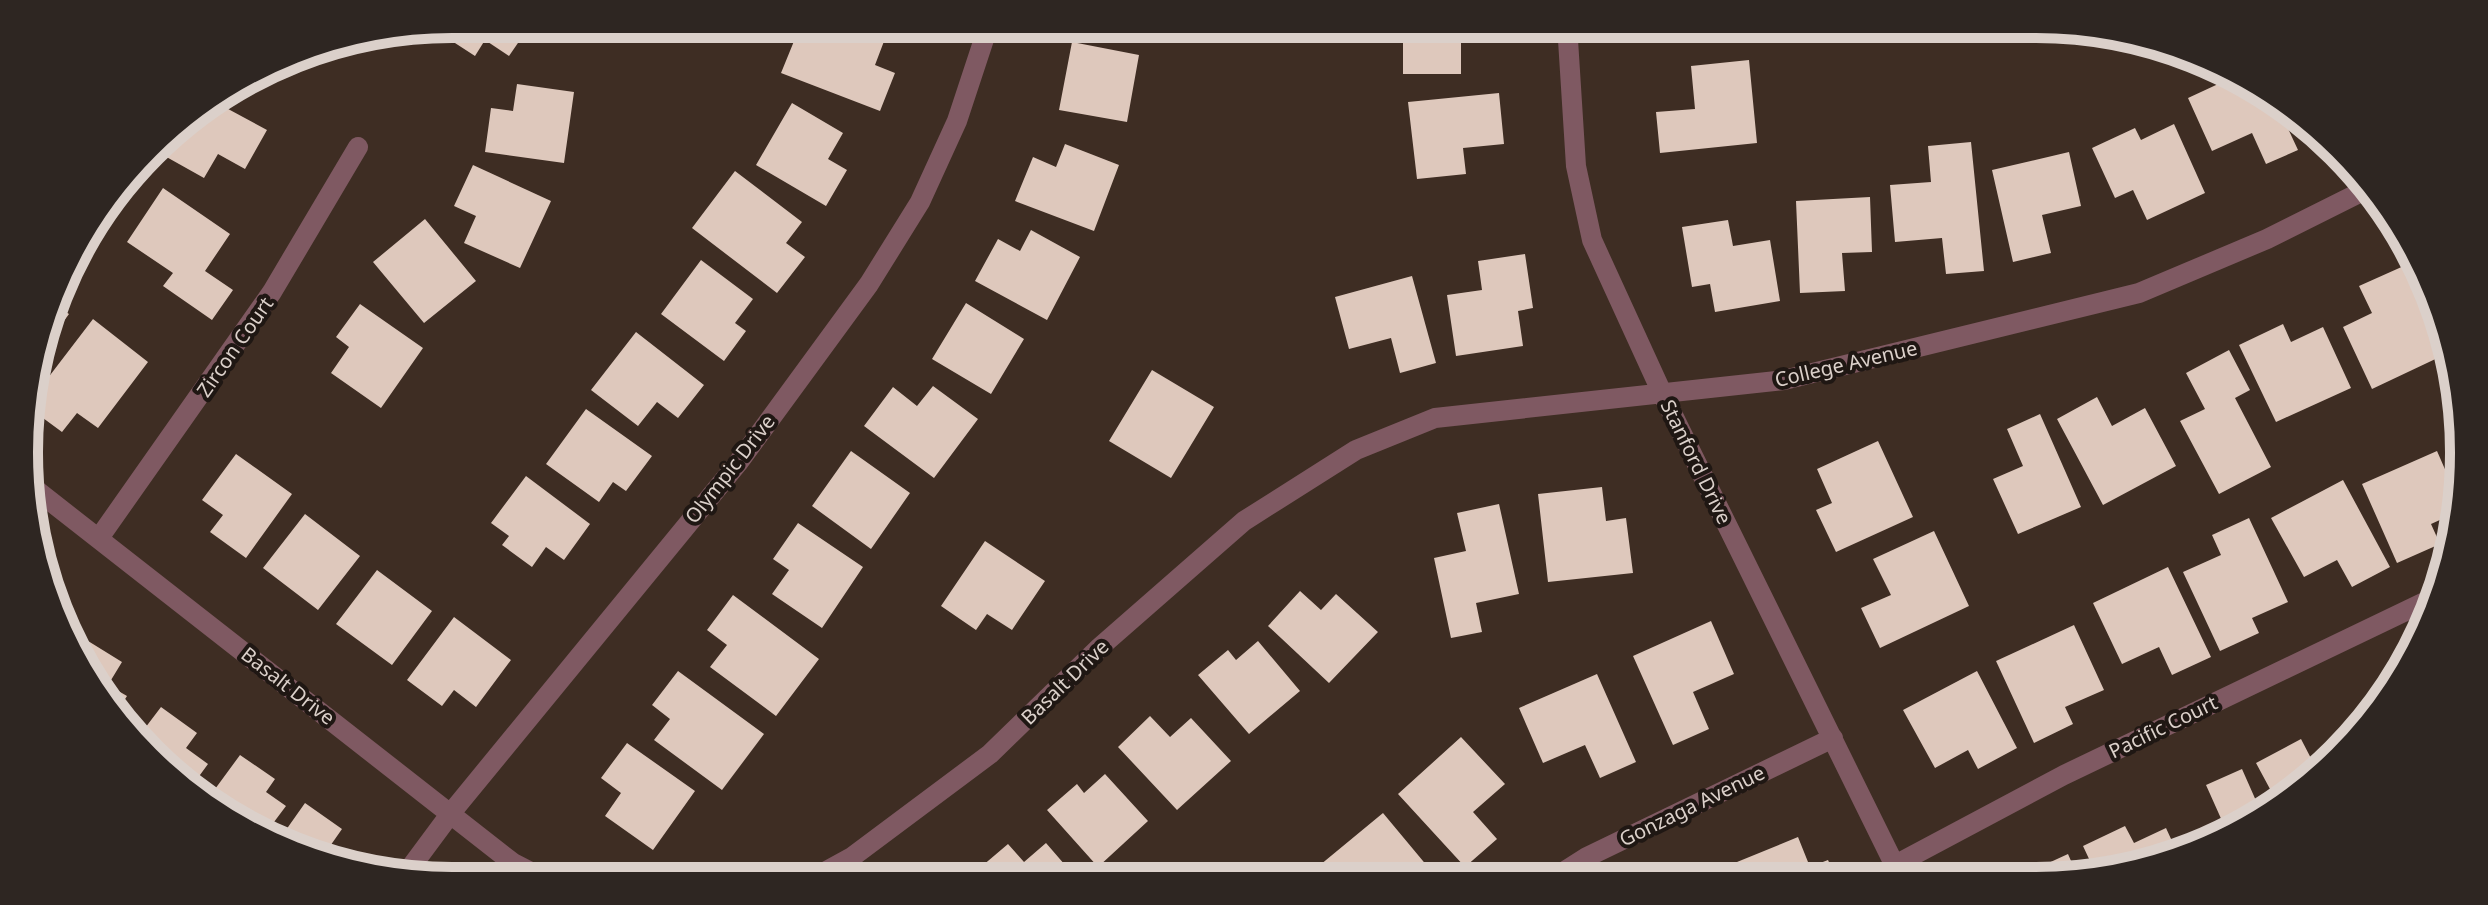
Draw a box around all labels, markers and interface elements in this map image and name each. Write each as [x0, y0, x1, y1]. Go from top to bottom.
street label: Zircon Court [190, 291, 279, 402]
street label: College Avenue [1772, 334, 1920, 393]
street label: Stanford Drive [1655, 395, 1738, 529]
street label: Olympic Drive [679, 409, 781, 529]
street label: Basalt Drive [1015, 633, 1114, 730]
street label: Basalt Drive [236, 640, 341, 731]
street label: Pacific Court [2104, 689, 2222, 764]
street label: Gonzaga Avenue [1615, 759, 1769, 852]

